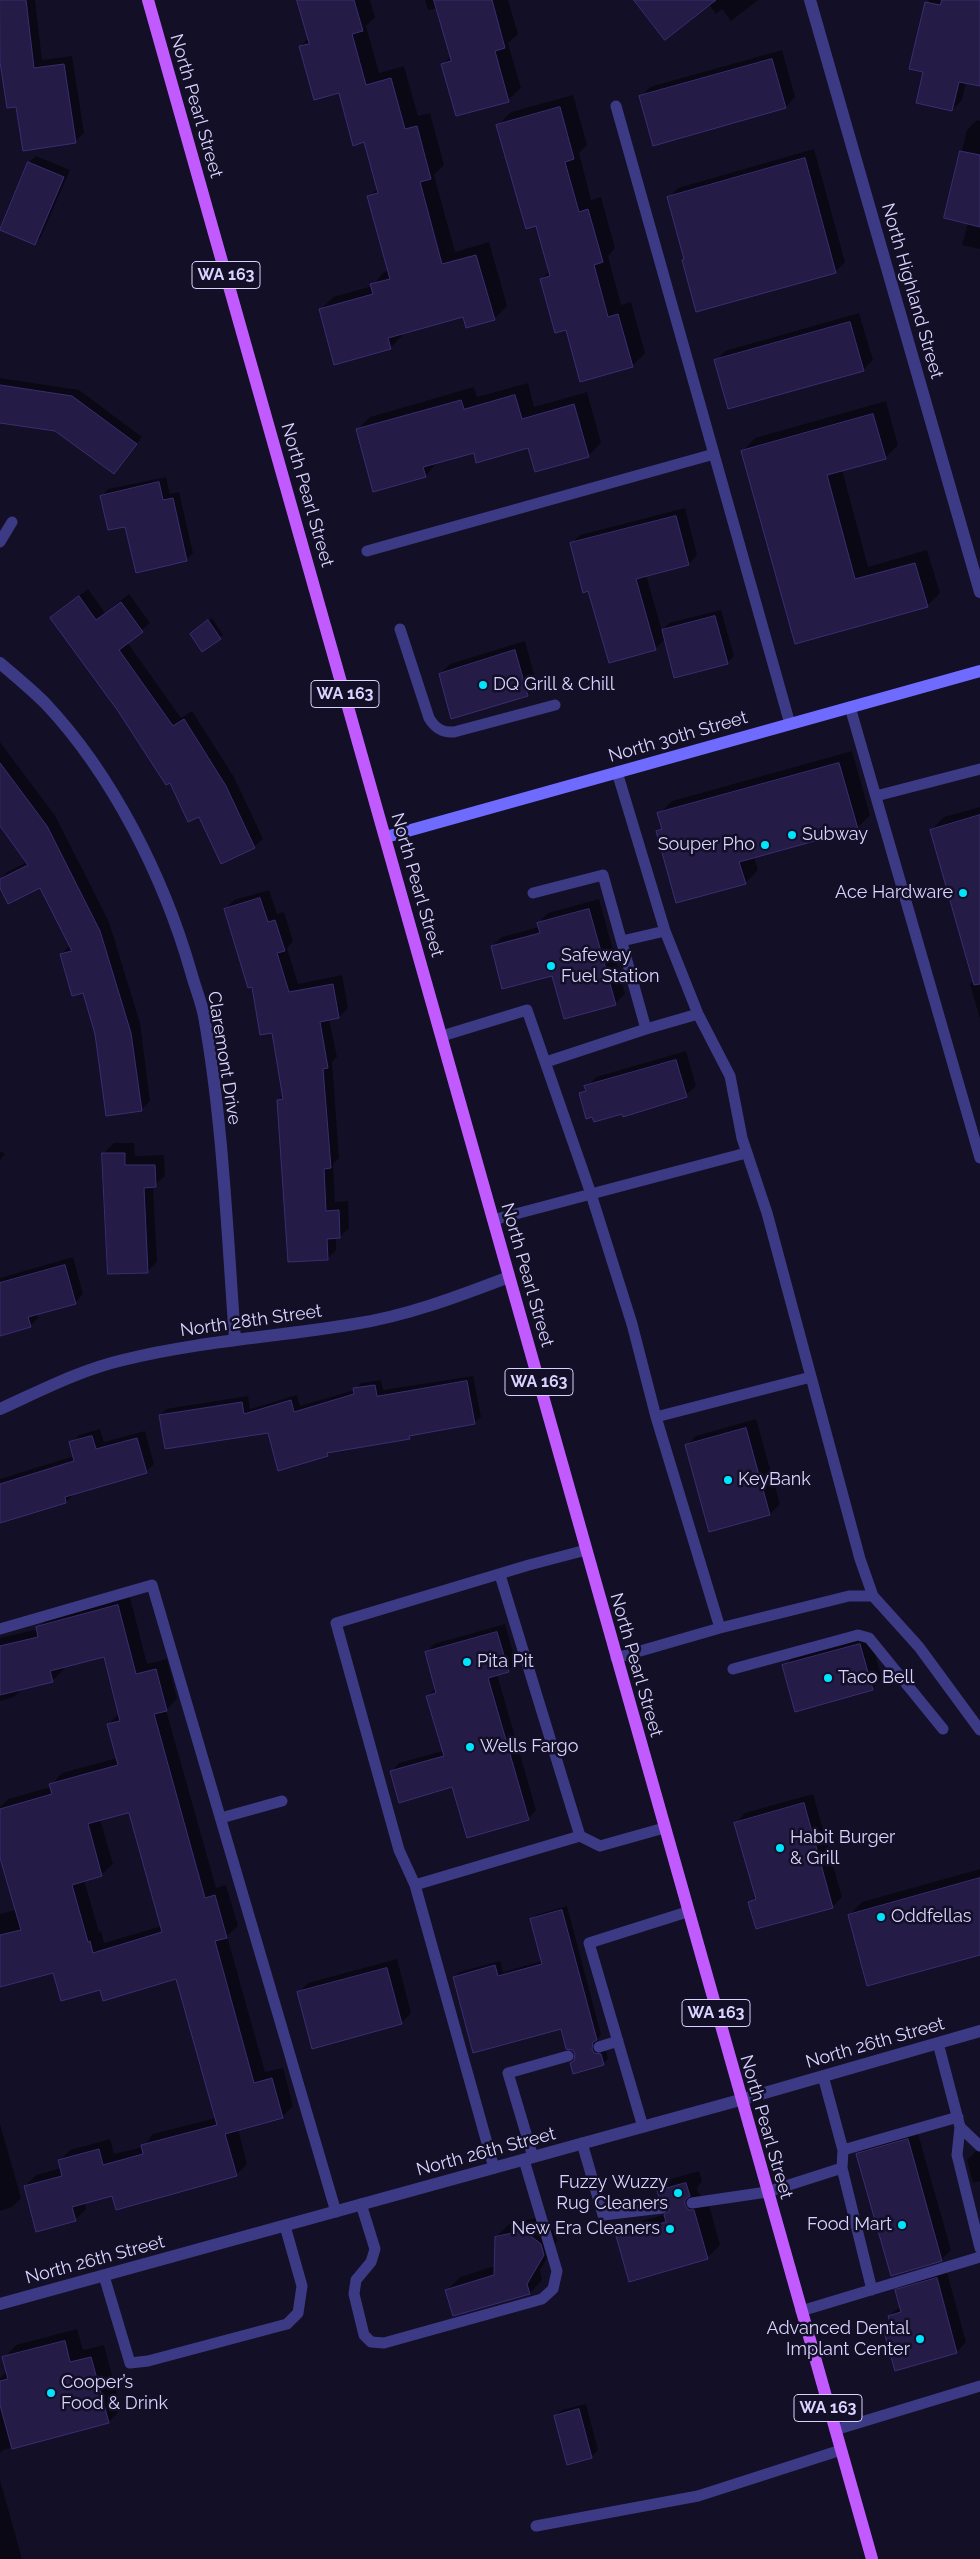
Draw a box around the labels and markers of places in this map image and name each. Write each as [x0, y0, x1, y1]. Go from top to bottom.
place label: DQ Grill & Chill [493, 674, 615, 696]
marker: DQ Grill & Chill [477, 679, 489, 691]
place label: Subway [802, 824, 868, 846]
marker: Subway [786, 829, 798, 841]
place label: Souper Pho [658, 834, 755, 856]
marker: Souper Pho [759, 839, 771, 851]
place label: Ace Hardware [835, 882, 953, 904]
marker: Ace Hardware [957, 887, 969, 899]
place label: Safeway Fuel Station [561, 945, 659, 988]
marker: Safeway Fuel Station [545, 960, 557, 972]
place label: KeyBank [738, 1469, 811, 1491]
marker: KeyBank [722, 1474, 734, 1486]
place label: Pita Pit [477, 1651, 534, 1673]
marker: Pita Pit [461, 1656, 473, 1668]
place label: Taco Bell [838, 1667, 914, 1689]
marker: Taco Bell [822, 1672, 834, 1684]
place label: Wells Fargo [480, 1736, 578, 1758]
marker: Wells Fargo [464, 1741, 476, 1753]
place label: Habit Burger & Grill [790, 1827, 895, 1870]
marker: Habit Burger & Grill [774, 1842, 786, 1854]
place label: Oddfellas [891, 1906, 971, 1928]
marker: Oddfellas [875, 1911, 887, 1923]
place label: Fuzzy Wuzzy Rug Cleaners [556, 2172, 668, 2214]
marker: Fuzzy Wuzzy Rug Cleaners [672, 2187, 684, 2199]
place label: Food Mart [807, 2214, 892, 2236]
place label: New Era Cleaners [511, 2218, 660, 2240]
marker: Food Mart [896, 2219, 908, 2231]
marker: New Era Cleaners [664, 2223, 676, 2235]
place label: Advanced Dental Implant Center [767, 2318, 910, 2360]
marker: Advanced Dental Implant Center [914, 2333, 926, 2345]
place label: Cooper’s Food & Drink [61, 2372, 168, 2414]
marker: Cooper’s Food & Drink [45, 2387, 57, 2399]

